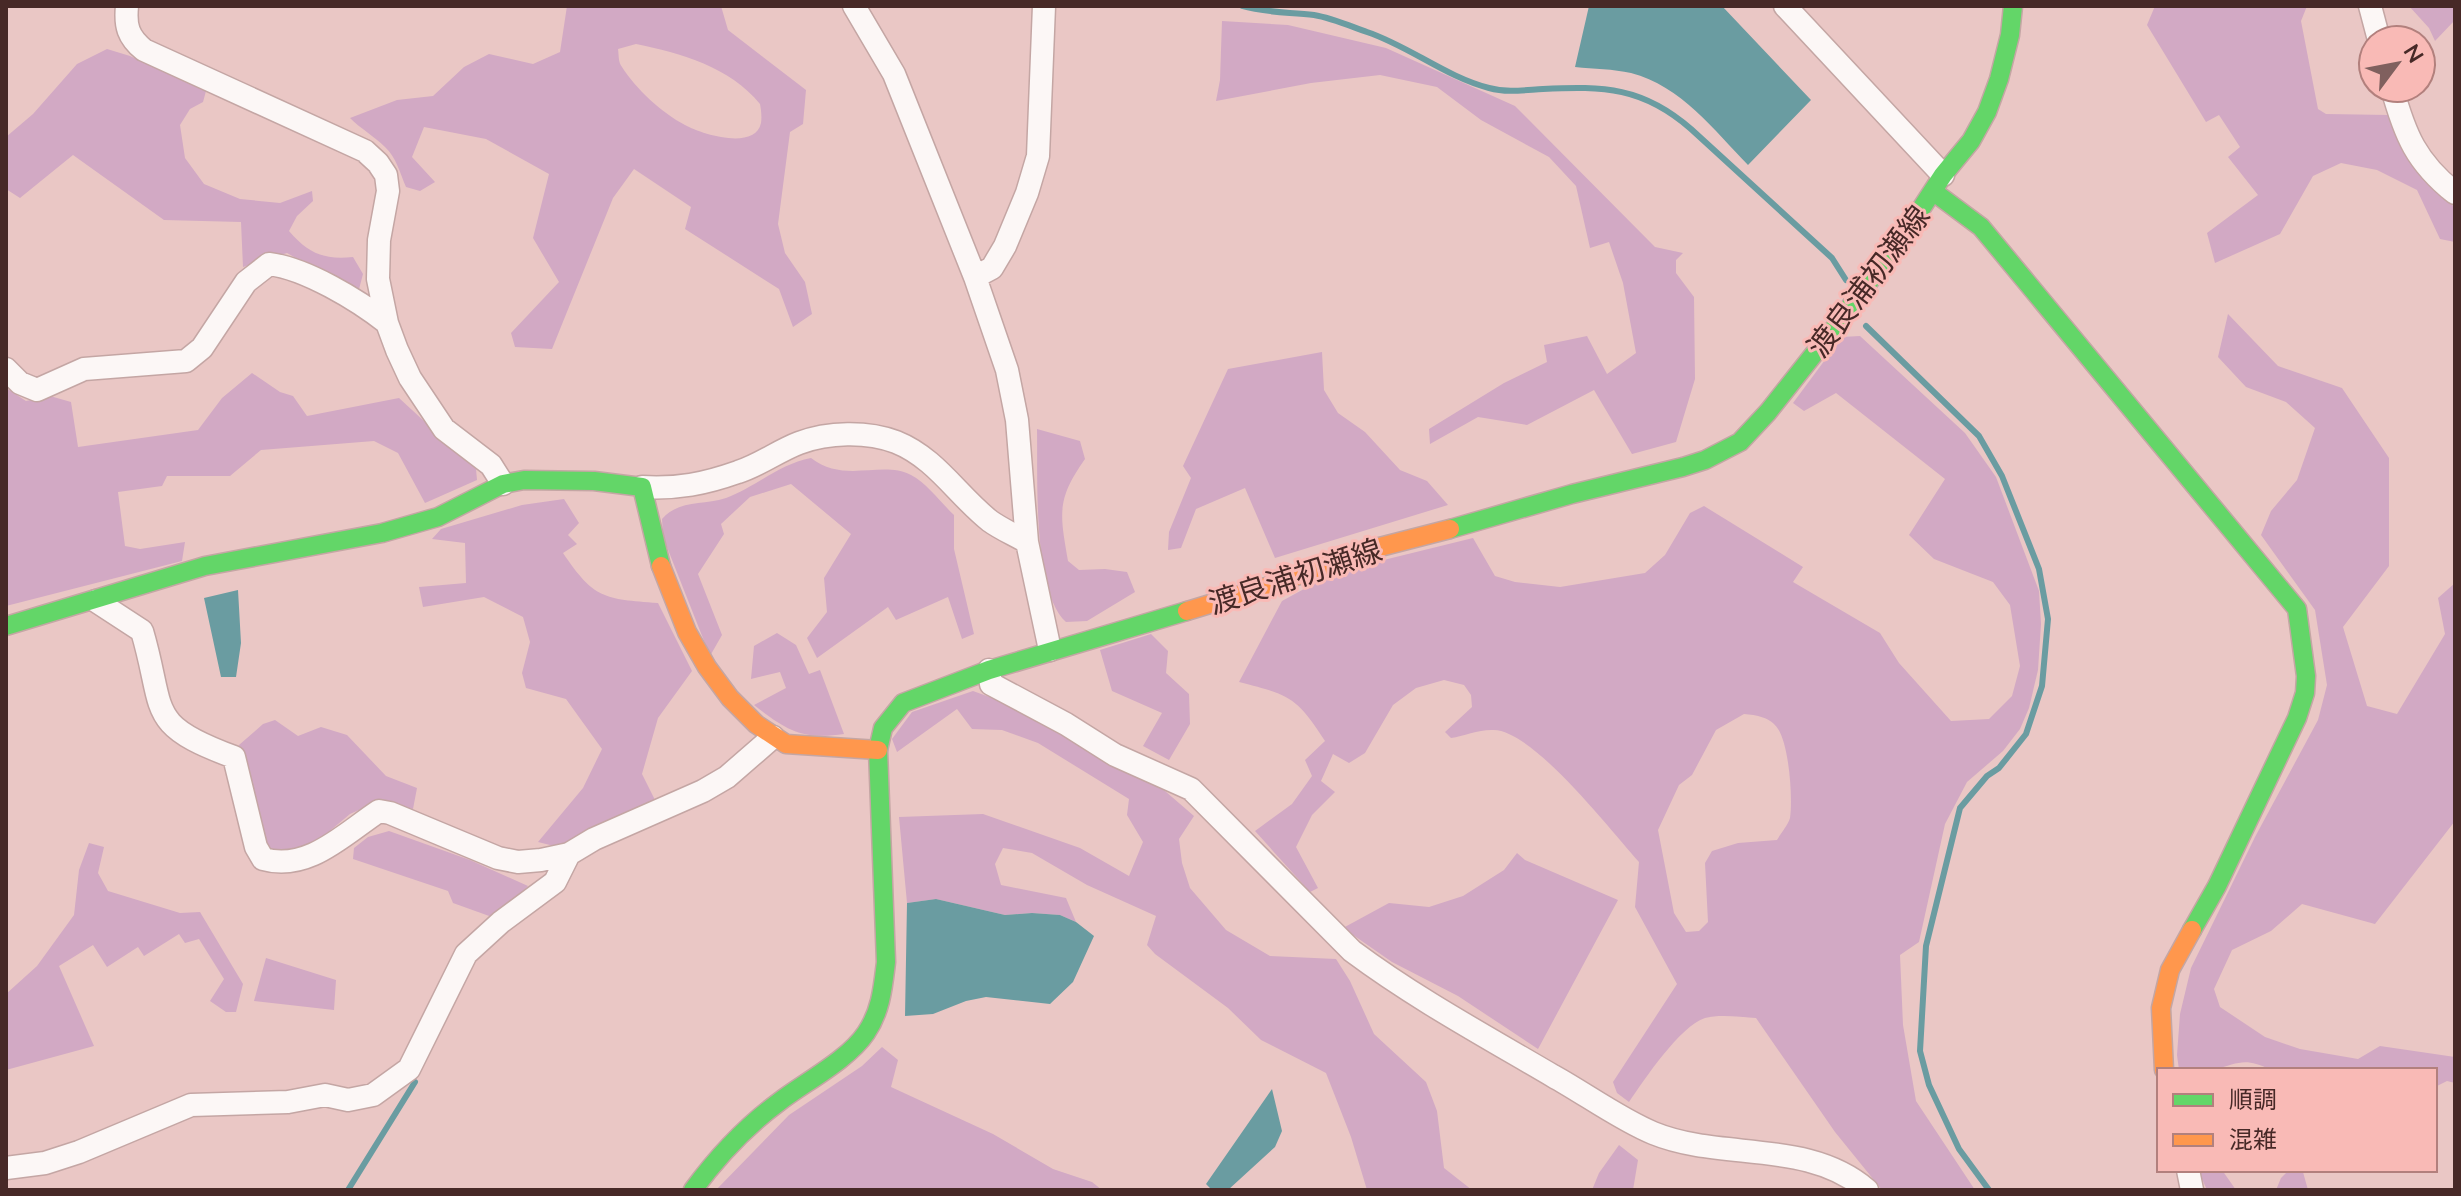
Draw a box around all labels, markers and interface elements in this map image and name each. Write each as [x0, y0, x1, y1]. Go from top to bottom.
north arrow [2357, 24, 2437, 104]
text: N [2398, 39, 2430, 68]
street label: 渡良浦初瀬線 [1799, 198, 1937, 364]
street label: 渡良浦初瀬線 [1204, 530, 1386, 622]
legend [2157, 1068, 2437, 1172]
text: 順調 [2229, 1084, 2277, 1114]
text: 混雑 [2229, 1124, 2277, 1154]

